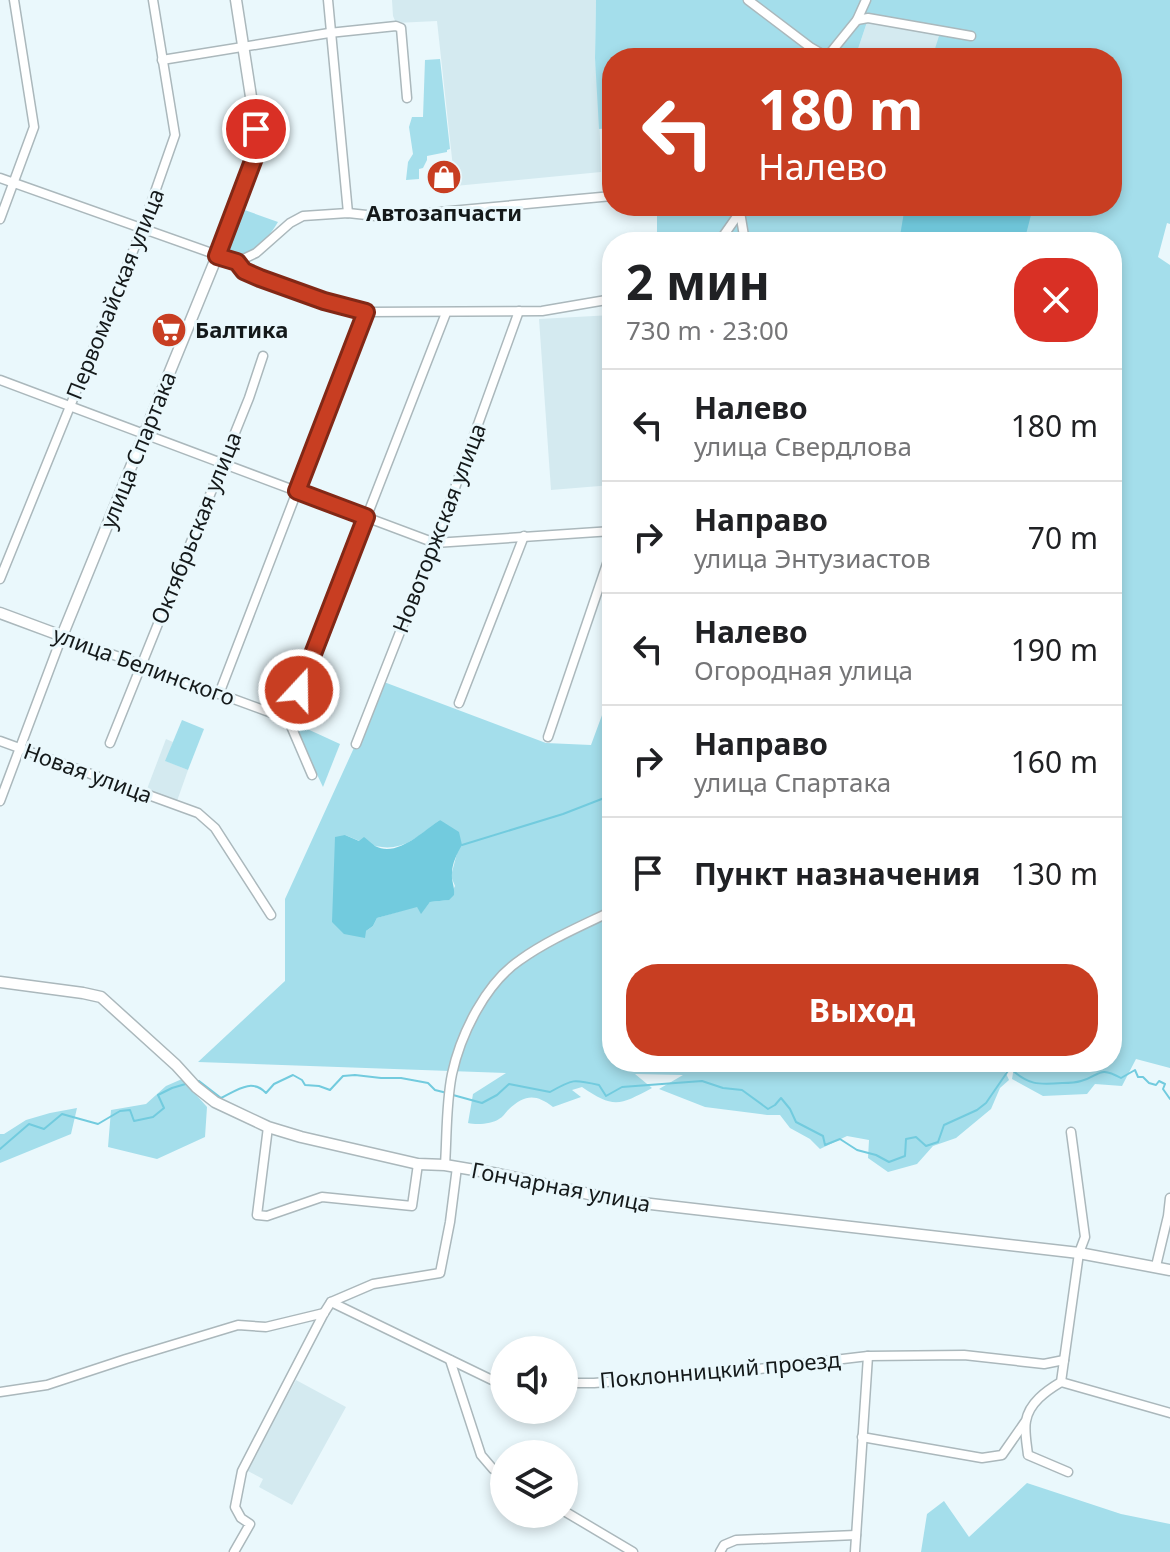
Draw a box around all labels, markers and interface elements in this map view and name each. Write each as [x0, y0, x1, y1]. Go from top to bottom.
text: 180 m [758, 70, 923, 146]
icon: left [626, 80, 730, 184]
pin [222, 95, 290, 163]
icon: arrive [234, 107, 278, 151]
text: Налево [758, 142, 887, 191]
shop icon: Автозапчасти [425, 158, 463, 196]
street label: Первомайская улица [58, 184, 170, 404]
place label: Автозапчасти [366, 197, 522, 227]
text: 2 мин [626, 249, 770, 314]
button: close [1014, 258, 1098, 342]
supermarket icon: Балтика [150, 311, 188, 349]
text: 730 m · 23:00 [626, 312, 789, 348]
place label: Балтика [195, 314, 288, 344]
street label: улица Спартака [92, 367, 182, 533]
text: Налево [694, 387, 808, 428]
icon: left [626, 403, 670, 447]
text: 180 m [1011, 405, 1098, 446]
street label: Новоторжская улица [384, 419, 492, 637]
street label: Октябрьская улица [143, 427, 247, 628]
text: улица Свердлова [694, 428, 912, 464]
text: Направо [694, 499, 828, 540]
icon: right [626, 515, 670, 559]
text: 70 m [1028, 517, 1098, 558]
text: улица Энтузиастов [694, 540, 931, 576]
text: Налево [694, 611, 808, 652]
street label: улица Белинского [49, 618, 239, 712]
icon: left [626, 627, 670, 671]
text: 190 m [1011, 629, 1098, 670]
position arrow [257, 648, 341, 732]
text: Огородная улица [694, 652, 913, 688]
text: Направо [694, 723, 828, 764]
street label: Новая улица [20, 735, 157, 809]
icon: right [626, 739, 670, 783]
text: 160 m [1011, 741, 1098, 782]
text: улица Спартака [694, 764, 891, 800]
icon: arrive [626, 851, 670, 895]
text: Пункт назначения [694, 853, 980, 894]
text: 130 m [1011, 853, 1098, 894]
button: Выход [626, 964, 1098, 1056]
street label: Гончарная улица [469, 1154, 653, 1218]
map controls [490, 1336, 578, 1528]
button: sound [490, 1336, 578, 1424]
street label: Поклонницкий проезд [598, 1343, 842, 1394]
button: layers [490, 1440, 578, 1528]

